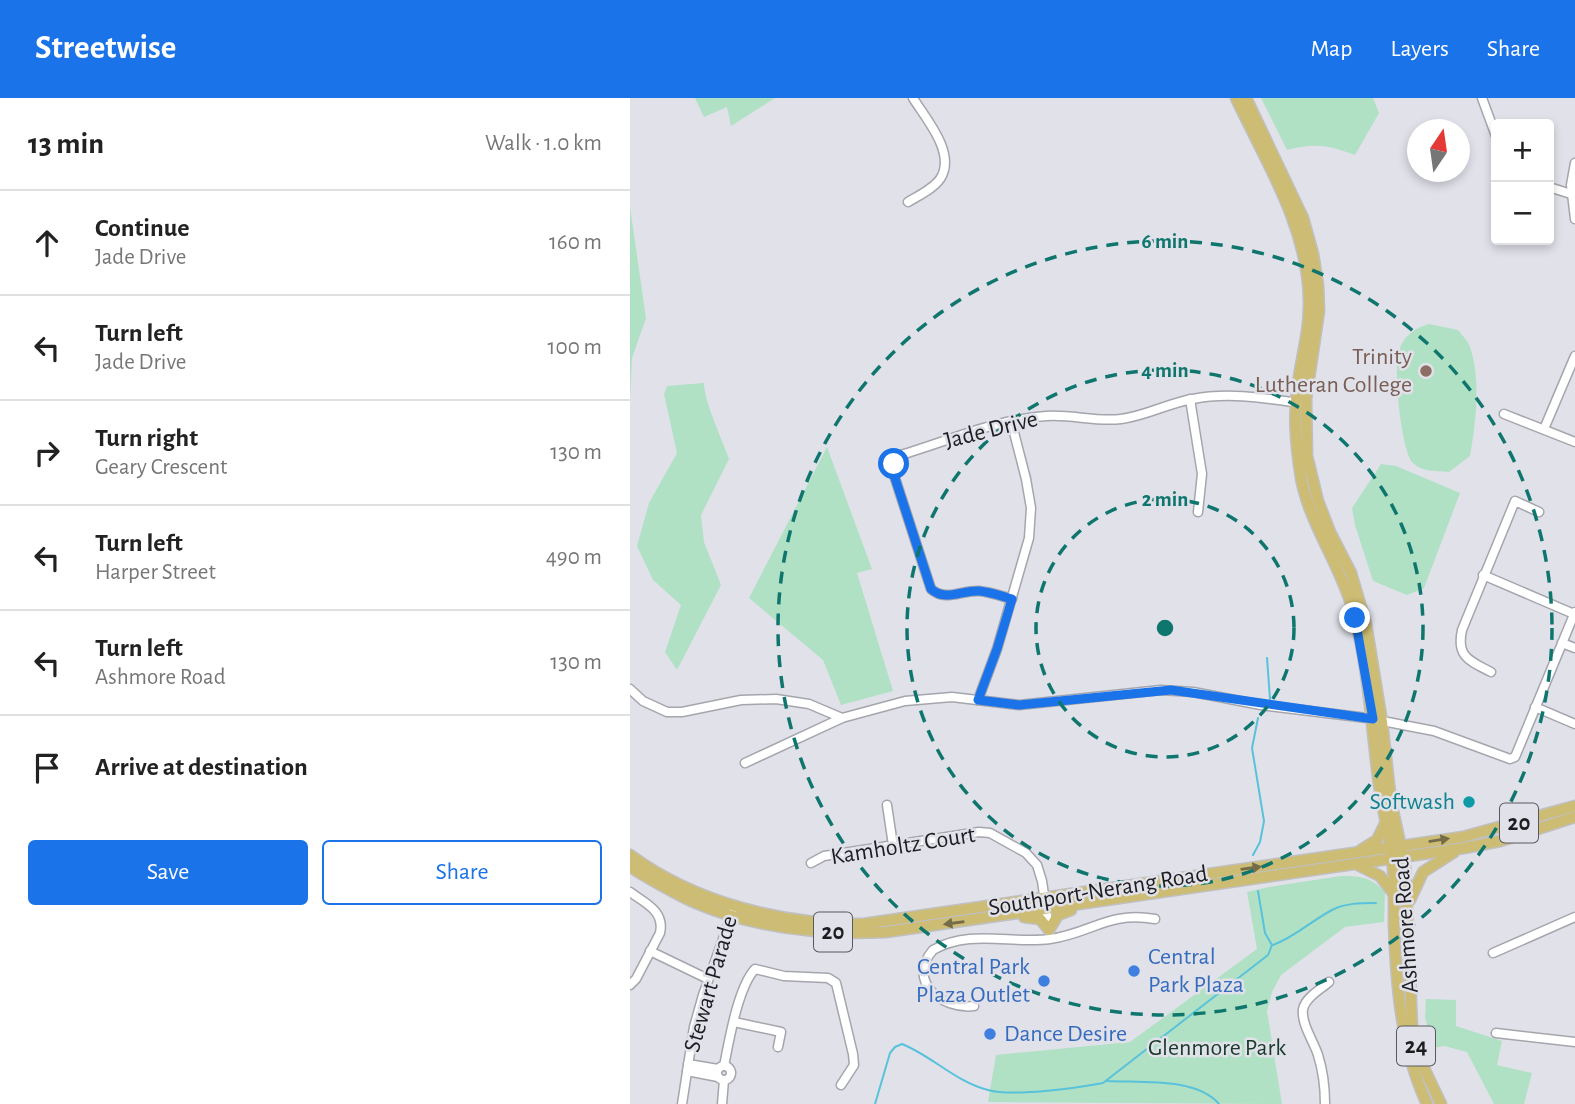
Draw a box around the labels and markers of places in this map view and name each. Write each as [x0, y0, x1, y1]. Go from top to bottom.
place label: Trinity Lutheran College [1255, 345, 1412, 397]
marker: Trinity Lutheran College [1418, 363, 1434, 379]
centre of rings [1153, 616, 1177, 640]
place label: Softwash [1369, 790, 1455, 814]
marker: Softwash [1461, 794, 1477, 810]
place label: Central Park Plaza [1148, 945, 1244, 997]
place label: Central Park Plaza Outlet [916, 955, 1030, 1007]
marker: Central Park Plaza [1126, 963, 1142, 979]
marker: Central Park Plaza Outlet [1036, 973, 1052, 989]
place label: Dance Desire [1004, 1022, 1127, 1046]
marker: Dance Desire [982, 1026, 998, 1042]

